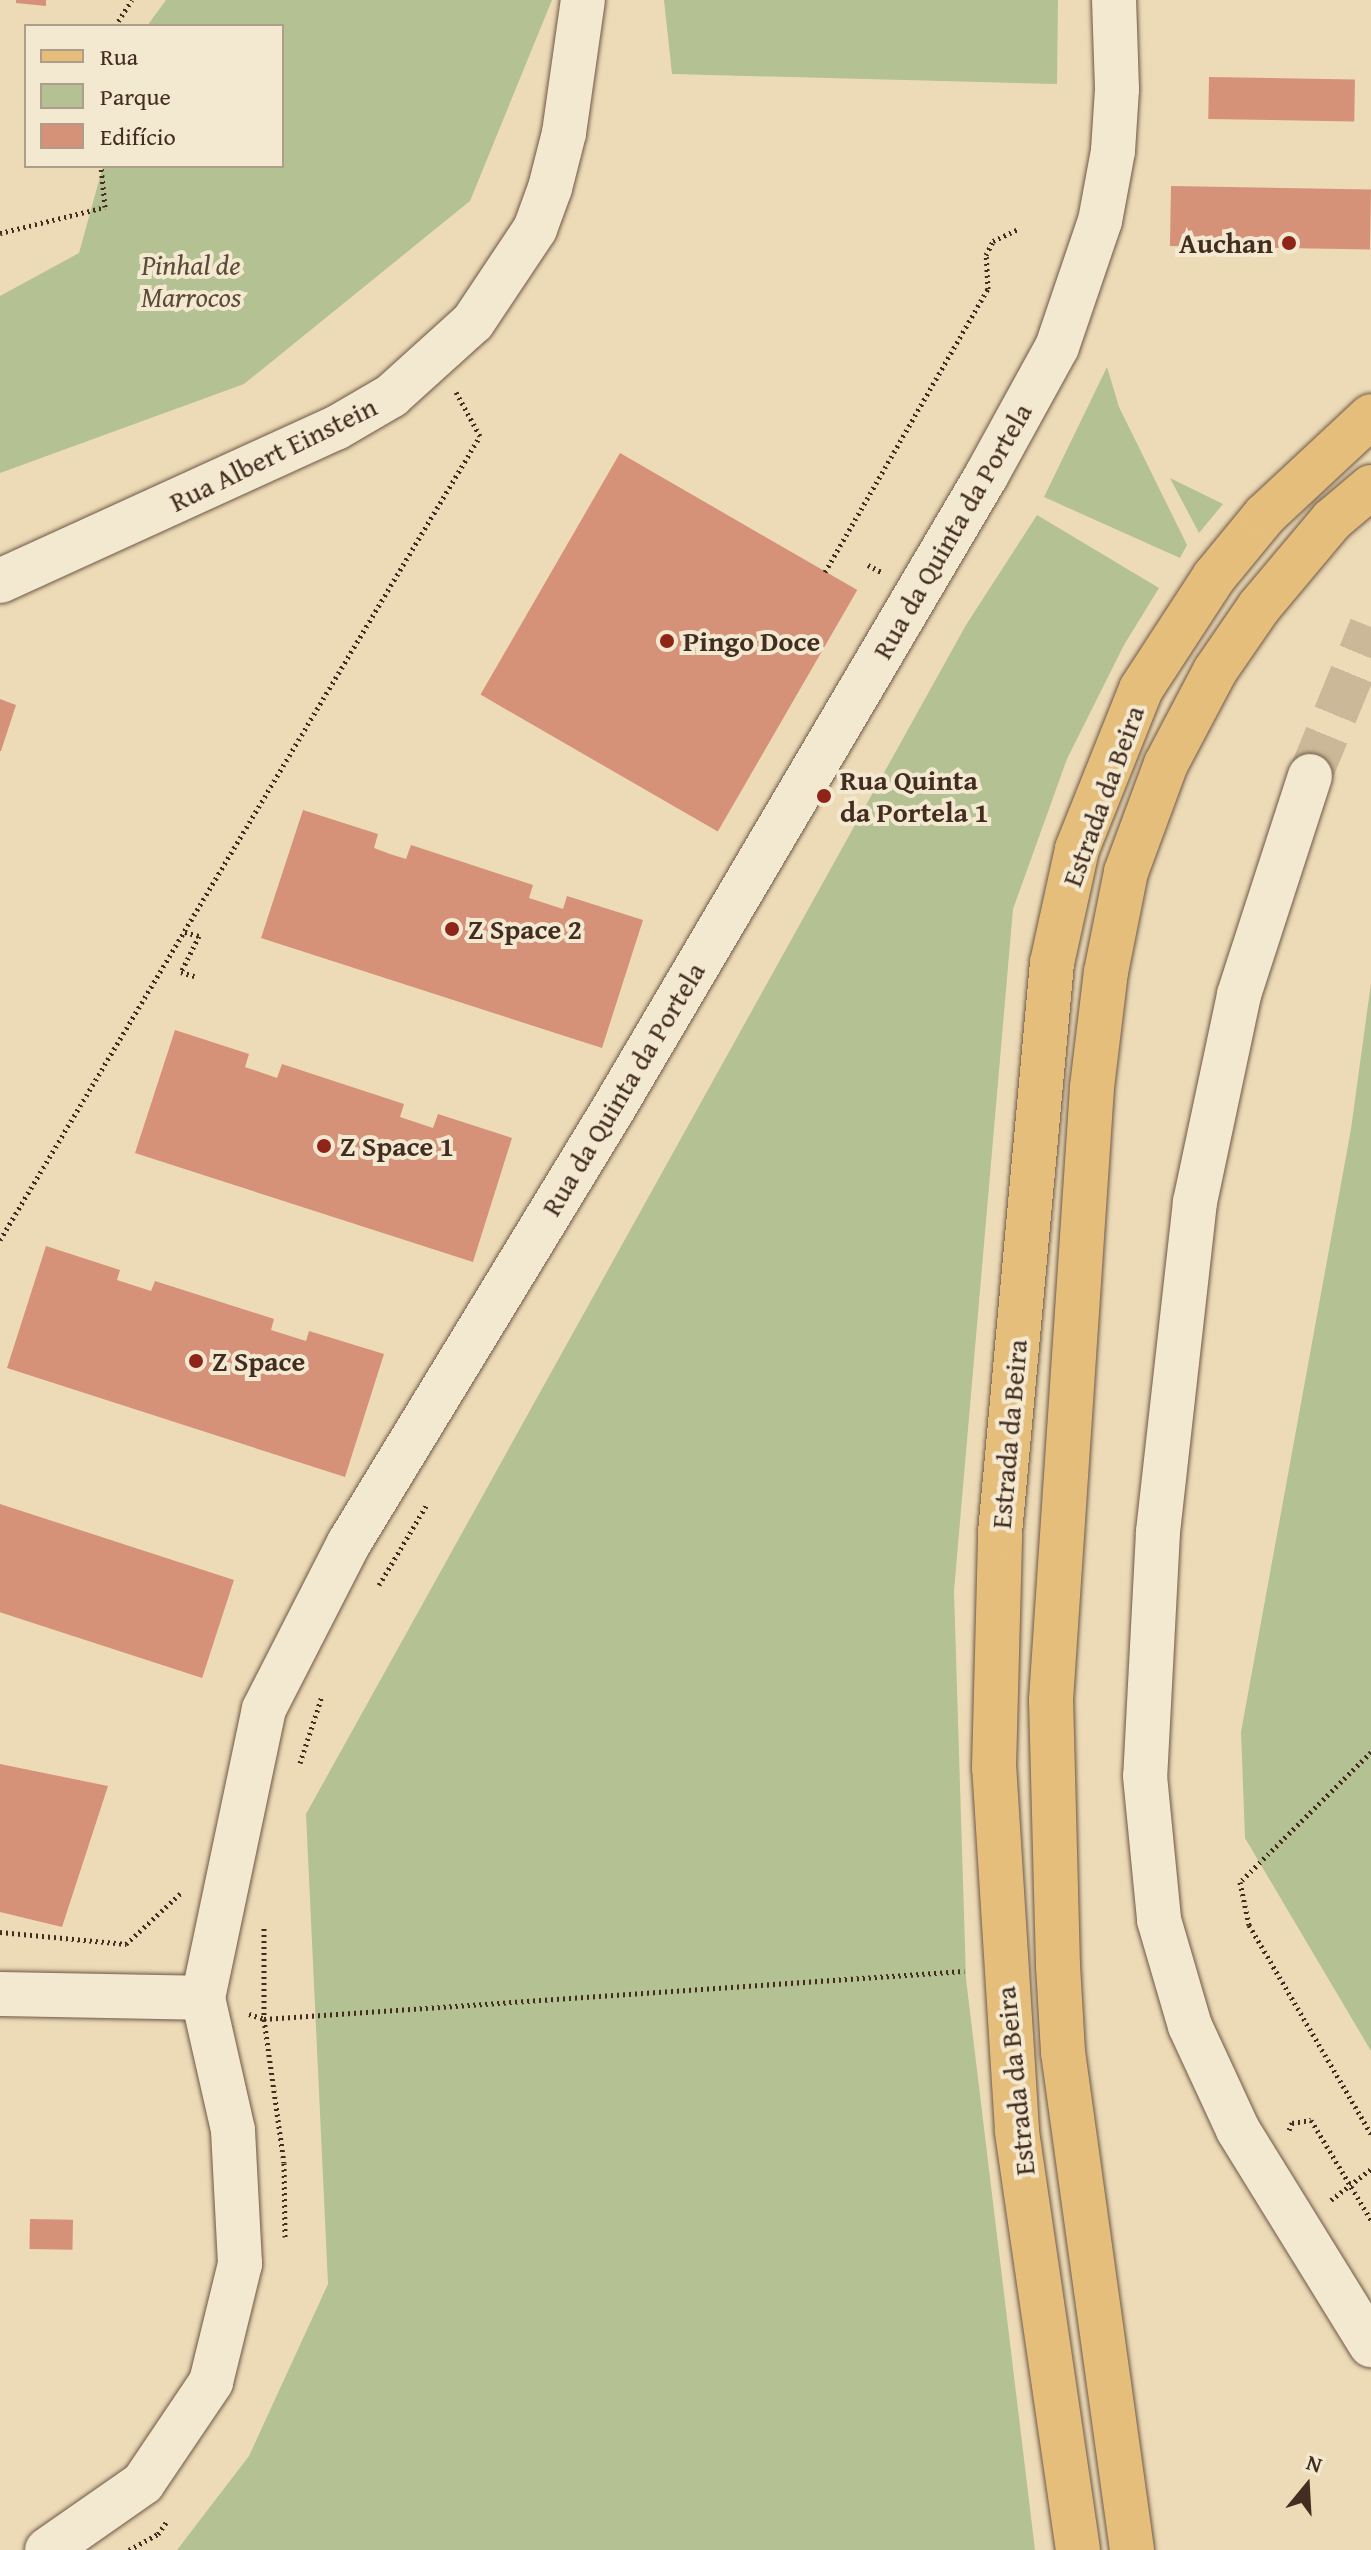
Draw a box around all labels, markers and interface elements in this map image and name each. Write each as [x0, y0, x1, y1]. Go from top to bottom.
legend [24, 24, 284, 168]
text: Rua [100, 39, 138, 74]
text: Parque [100, 79, 171, 114]
text: Edifício [100, 119, 176, 154]
place label: Auchan [1179, 226, 1273, 260]
marker: Auchan [1280, 234, 1298, 252]
park label: Pinhal de Marrocos [141, 248, 241, 314]
street label: Rua Albert Einstein [164, 389, 382, 519]
street label: Rua da Quinta da Portela [865, 397, 1039, 665]
place label: Pingo Doce [683, 624, 820, 658]
marker: Pingo Doce [658, 632, 676, 650]
street label: Estrada da Beira [1055, 701, 1151, 891]
place label: Rua Quinta da Portela 1 [840, 763, 989, 829]
marker: Rua Quinta da Portela 1 [815, 787, 833, 805]
place label: Z Space 2 [468, 912, 582, 946]
marker: Z Space 2 [443, 920, 461, 938]
street label: Rua da Quinta da Portela [534, 956, 712, 1222]
place label: Z Space 1 [340, 1129, 454, 1163]
marker: Z Space 1 [315, 1137, 333, 1155]
street label: Estrada da Beira [984, 1338, 1034, 1530]
place label: Z Space [212, 1344, 305, 1378]
marker: Z Space [187, 1352, 205, 1370]
street label: Estrada da Beira [988, 1985, 1042, 2177]
north arrow [1267, 2446, 1347, 2526]
text: N [1302, 2446, 1326, 2481]

